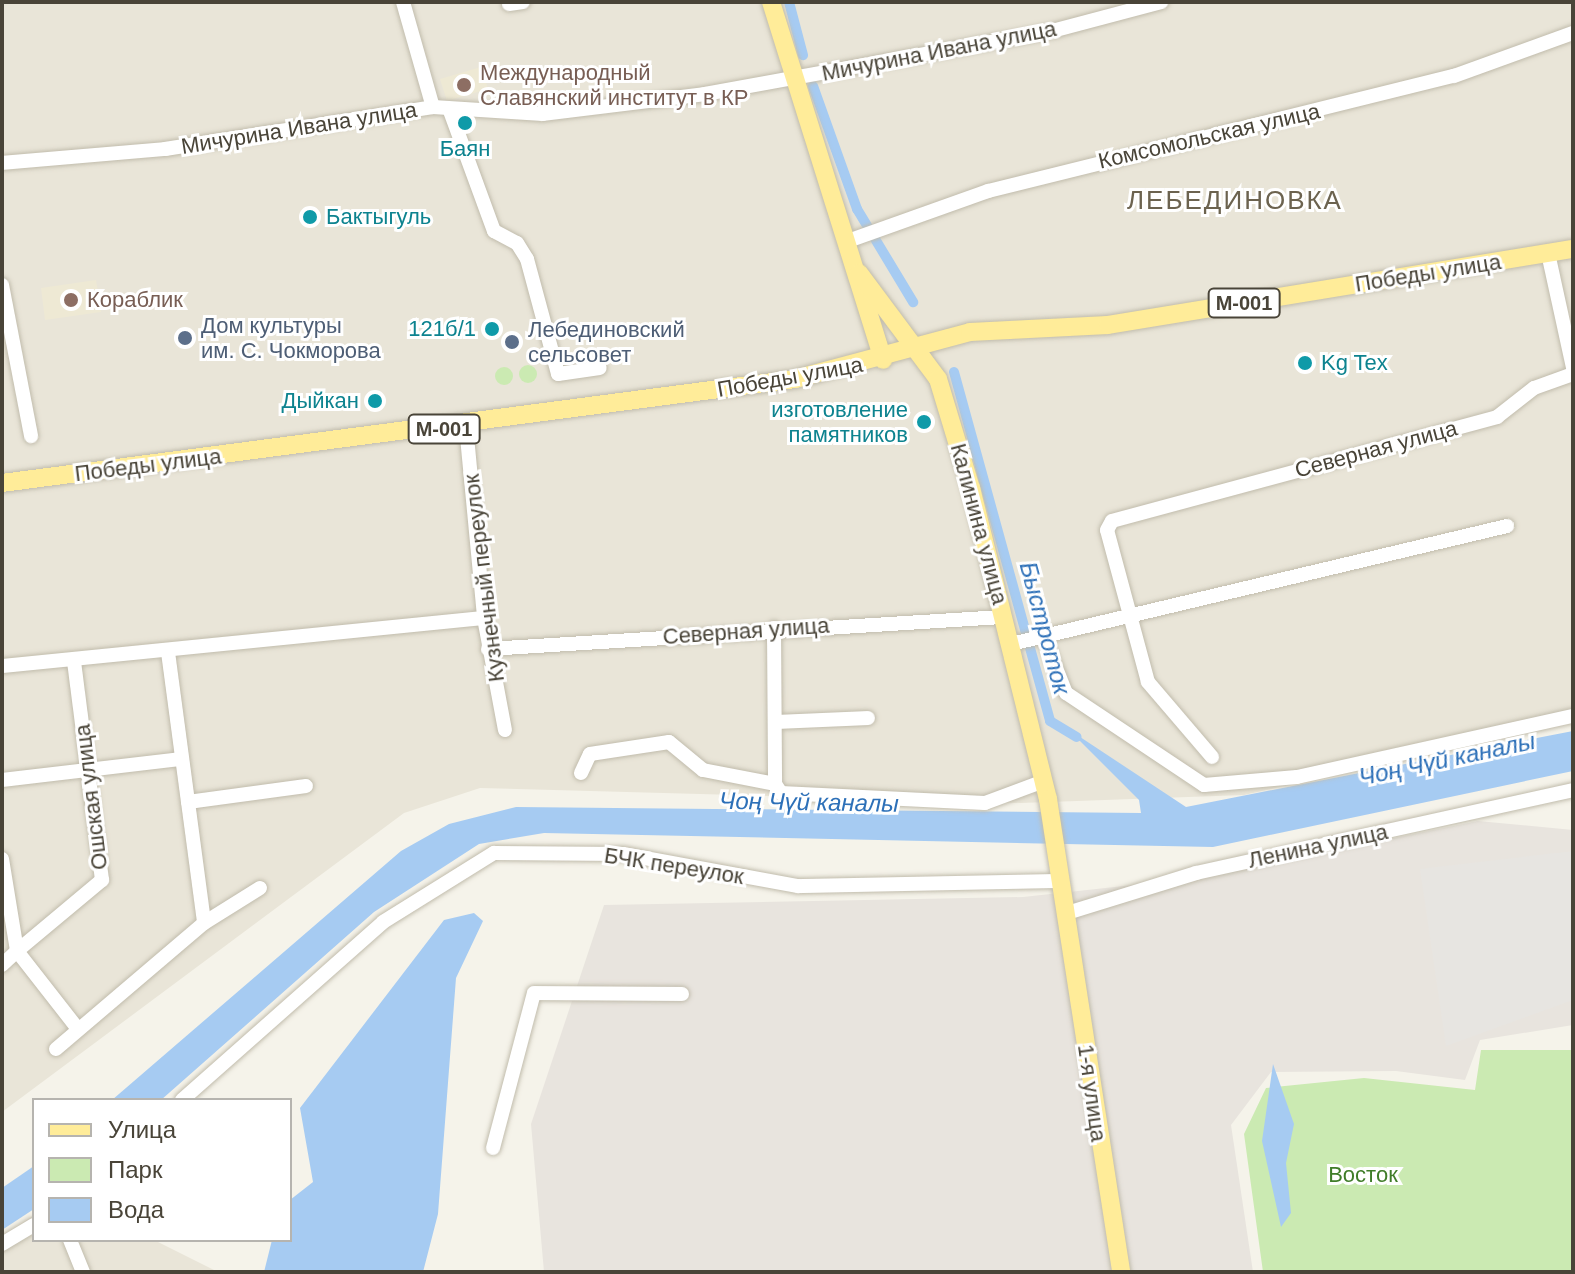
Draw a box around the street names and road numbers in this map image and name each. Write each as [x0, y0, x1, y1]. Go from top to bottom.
street label: Мичурина Ивана улица [820, 15, 1058, 87]
street label: Мичурина Ивана улица [179, 96, 419, 160]
street label: Комсомольская улица [1096, 98, 1322, 174]
street label: Победы улица [1353, 248, 1503, 298]
road number: М-001 [1206, 287, 1282, 319]
street label: Победы улица [715, 351, 865, 403]
road number: М-001 [406, 413, 482, 445]
street label: Северная улица [1292, 415, 1460, 483]
street label: Калинина улица [945, 441, 1013, 607]
street label: Победы улица [73, 443, 223, 487]
street label: Кузнечный переулок [458, 473, 510, 683]
street label: Северная улица [662, 612, 830, 650]
street label: Ошская улица [69, 723, 113, 871]
street label: Ленина улица [1246, 818, 1390, 874]
street label: БЧК переулок [602, 842, 746, 890]
street label: 1-я улица [1072, 1043, 1112, 1143]

